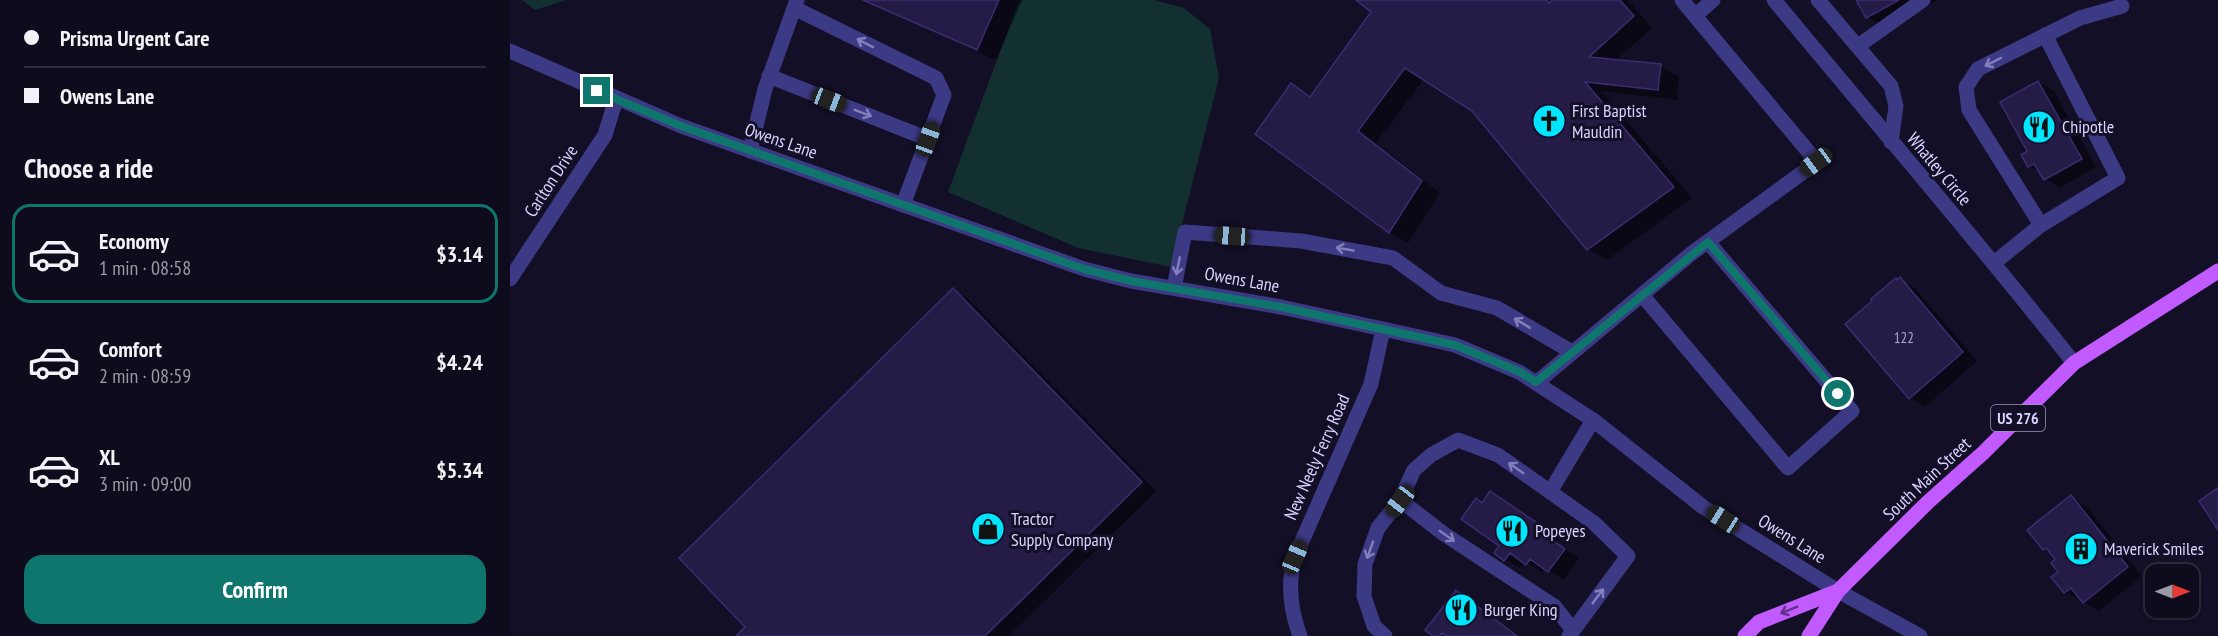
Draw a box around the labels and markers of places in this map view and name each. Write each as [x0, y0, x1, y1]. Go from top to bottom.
place label: First Baptist Mauldin [1572, 99, 1647, 143]
church icon: First Baptist Mauldin [1531, 103, 1567, 139]
restaurant icon: Chipotle [2021, 109, 2057, 145]
place label: Chipotle [2062, 115, 2114, 138]
place label: Tractor Supply Company [1011, 507, 1114, 551]
shop icon: Tractor Supply Company [970, 511, 1006, 547]
restaurant icon: Popeyes [1494, 513, 1530, 549]
place label: Popeyes [1535, 519, 1586, 542]
building icon: Maverick Smiles [2063, 531, 2099, 567]
place label: Maverick Smiles [2104, 537, 2204, 560]
restaurant icon: Burger King [1443, 592, 1479, 628]
place label: Burger King [1484, 598, 1558, 621]

